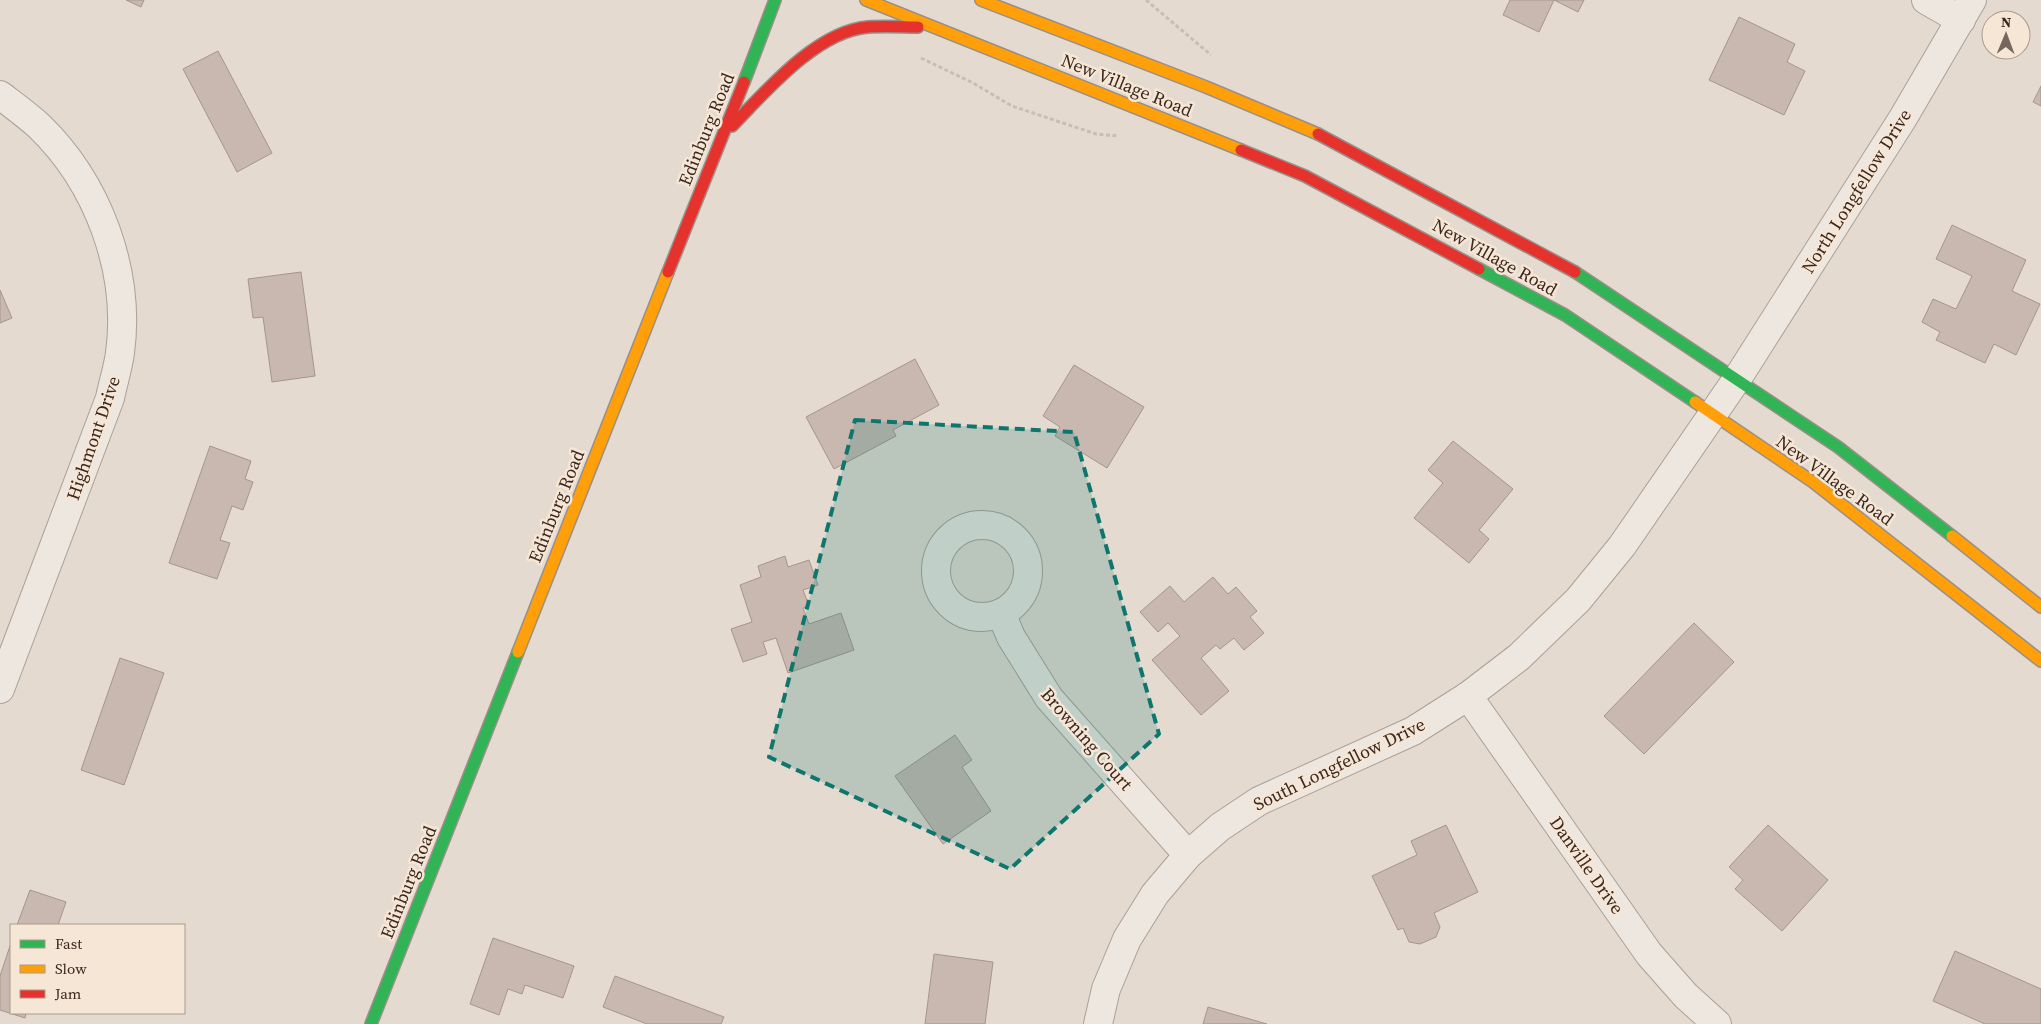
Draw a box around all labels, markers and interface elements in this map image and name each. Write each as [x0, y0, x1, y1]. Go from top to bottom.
north arrow [1981, 10, 2031, 60]
text: N [2001, 12, 2012, 32]
street label: New Village Road [1058, 47, 1196, 123]
street label: Edinburg Road [672, 69, 740, 189]
street label: North Longfellow Drive [1795, 104, 1917, 278]
street label: New Village Road [1428, 212, 1562, 302]
street label: Highmont Drive [60, 373, 126, 503]
street label: New Village Road [1771, 429, 1899, 531]
street label: Edinburg Road [522, 446, 590, 566]
street label: Browning Court [1035, 682, 1139, 796]
street label: South Longfellow Drive [1249, 712, 1429, 816]
street label: Danville Drive [1544, 811, 1630, 919]
street label: Edinburg Road [374, 822, 442, 942]
legend [10, 924, 185, 1014]
text: Fast [55, 933, 82, 954]
text: Slow [55, 958, 87, 979]
text: Jam [54, 983, 82, 1004]

